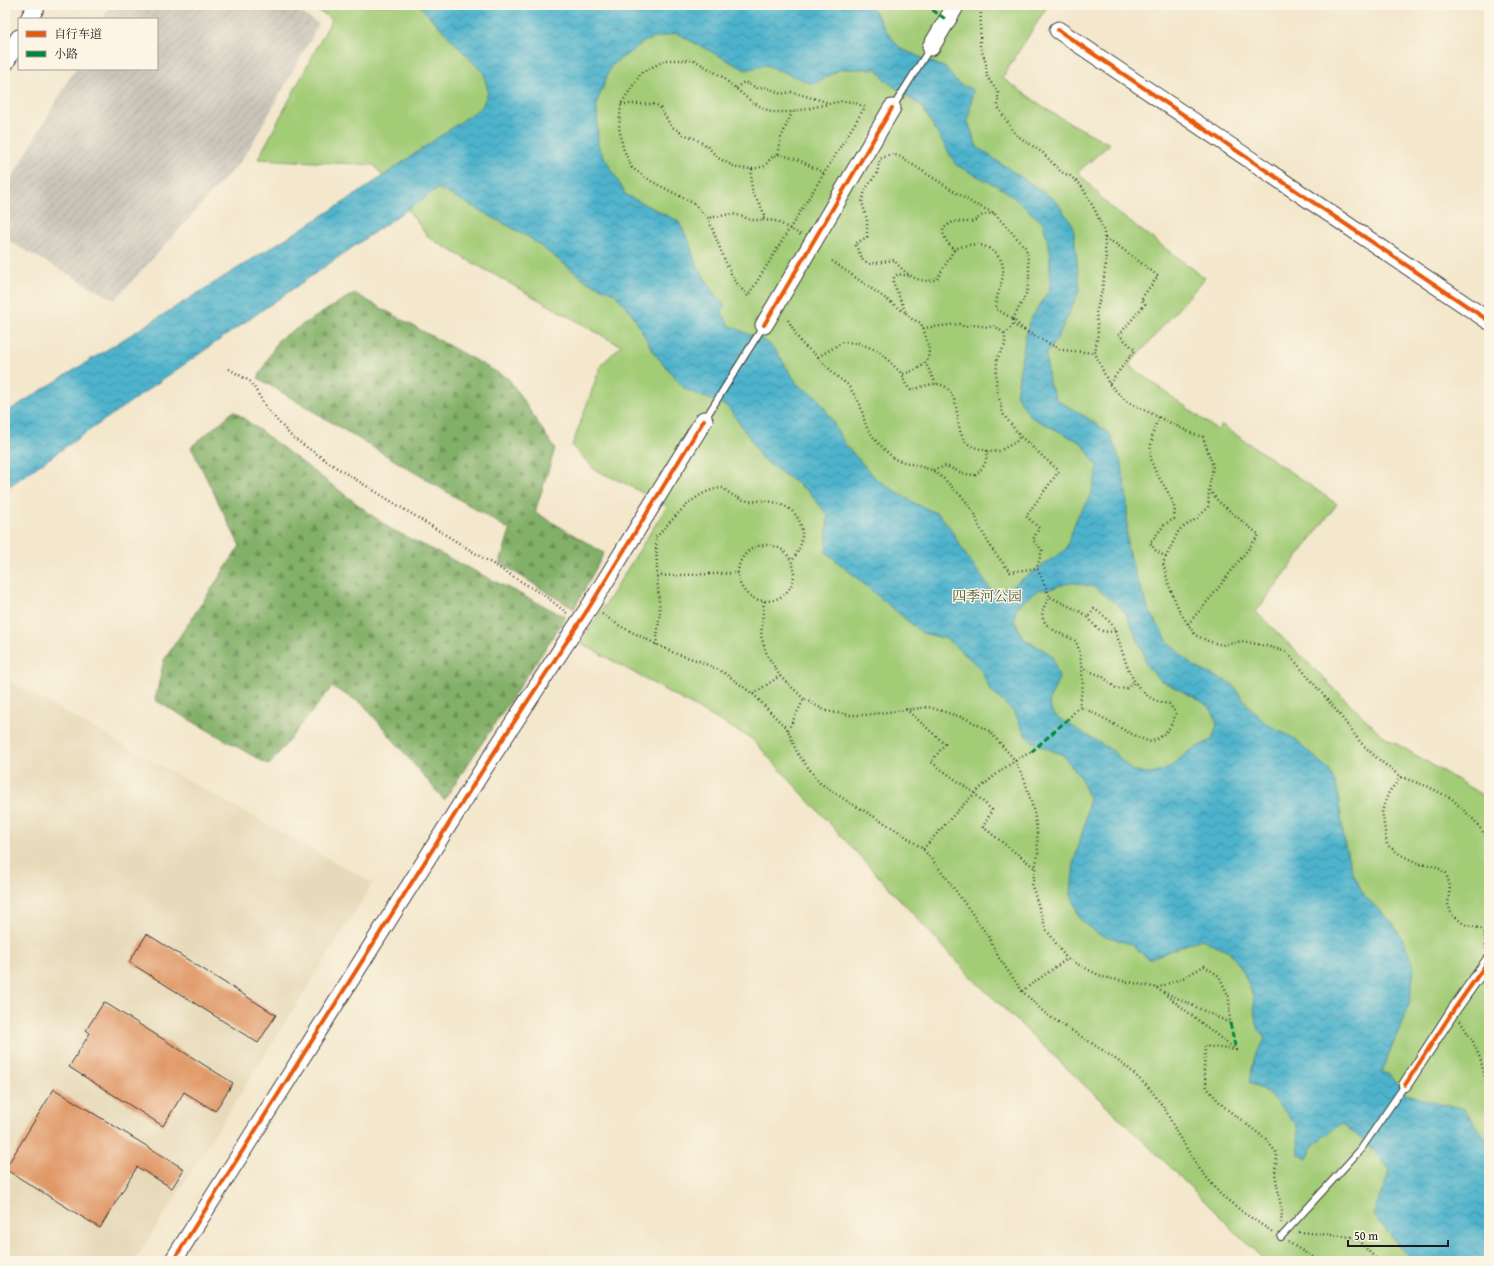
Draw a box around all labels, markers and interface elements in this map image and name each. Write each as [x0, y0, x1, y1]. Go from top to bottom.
legend [18, 18, 158, 70]
text: 自行车道 [54, 25, 102, 42]
text: 小路 [54, 45, 78, 62]
park label: 四季河公园 [952, 586, 1022, 606]
scale bar [1348, 1222, 1448, 1248]
text: 50 m [1354, 1227, 1378, 1244]

